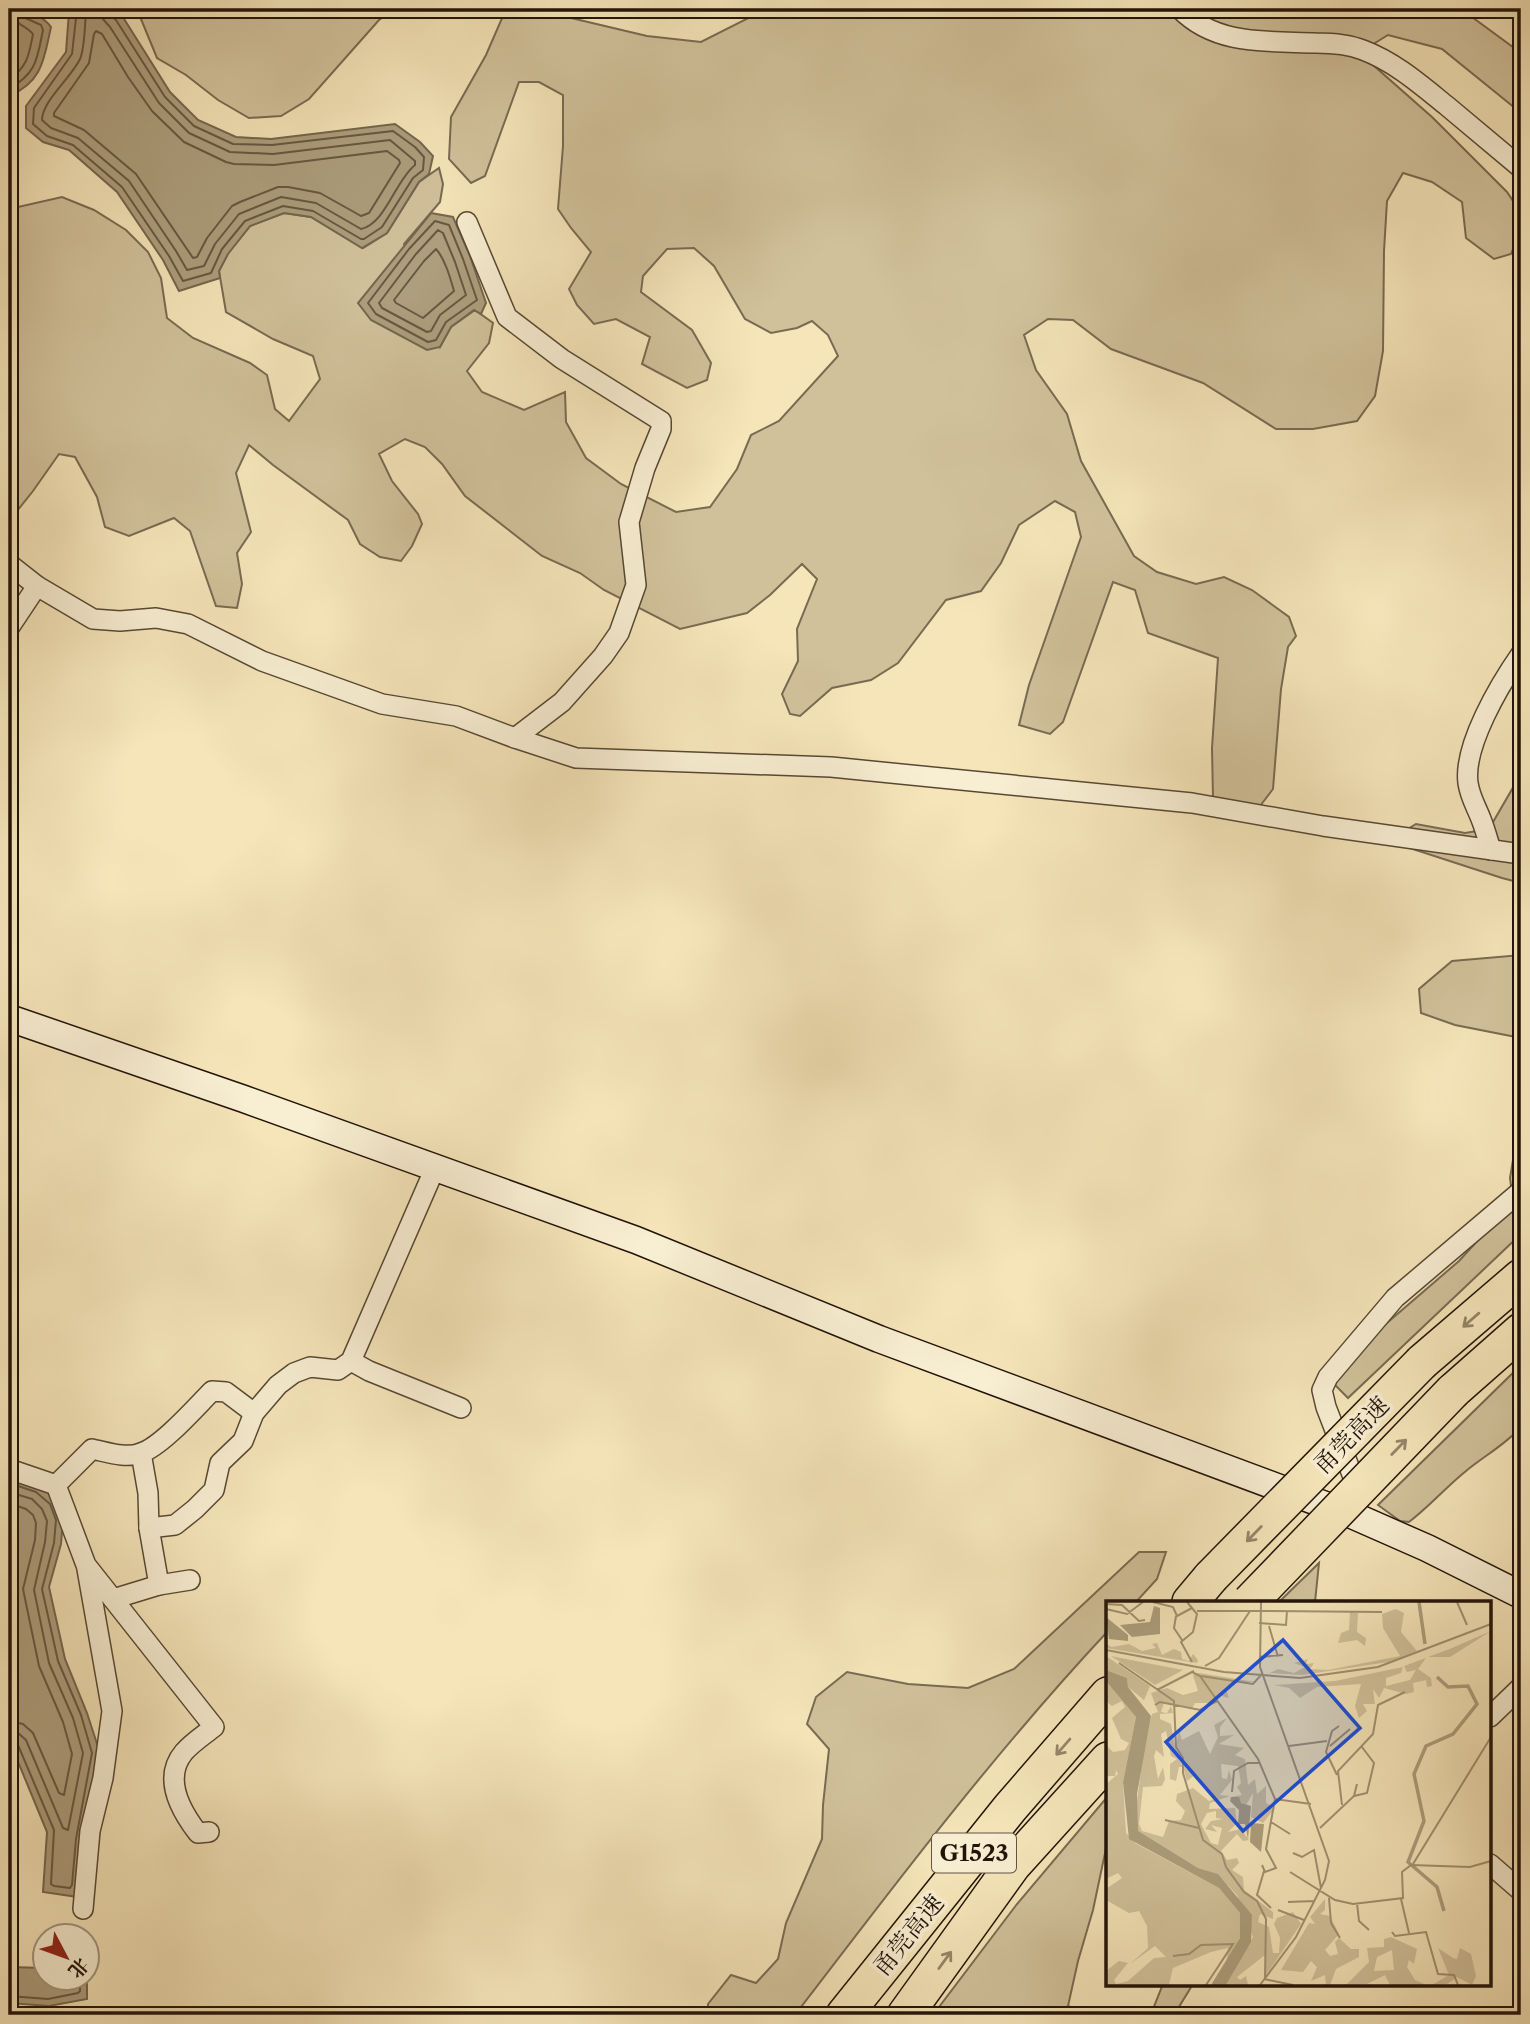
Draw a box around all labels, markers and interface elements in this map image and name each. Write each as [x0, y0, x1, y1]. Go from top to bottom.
one-way arrow [1463, 1312, 1481, 1328]
street label: 甬莞高速 [1307, 1390, 1395, 1480]
one-way arrow [1391, 1439, 1408, 1456]
one-way arrow [1246, 1525, 1263, 1542]
inset map [1106, 1601, 1492, 1986]
one-way arrow [1055, 1738, 1071, 1756]
road number: G1523 [932, 1834, 1016, 1872]
street label: 甬莞高速 [867, 1889, 949, 1981]
north arrow [32, 1923, 102, 1993]
one-way arrow [938, 1951, 952, 1970]
text: 北 [64, 1953, 93, 1983]

